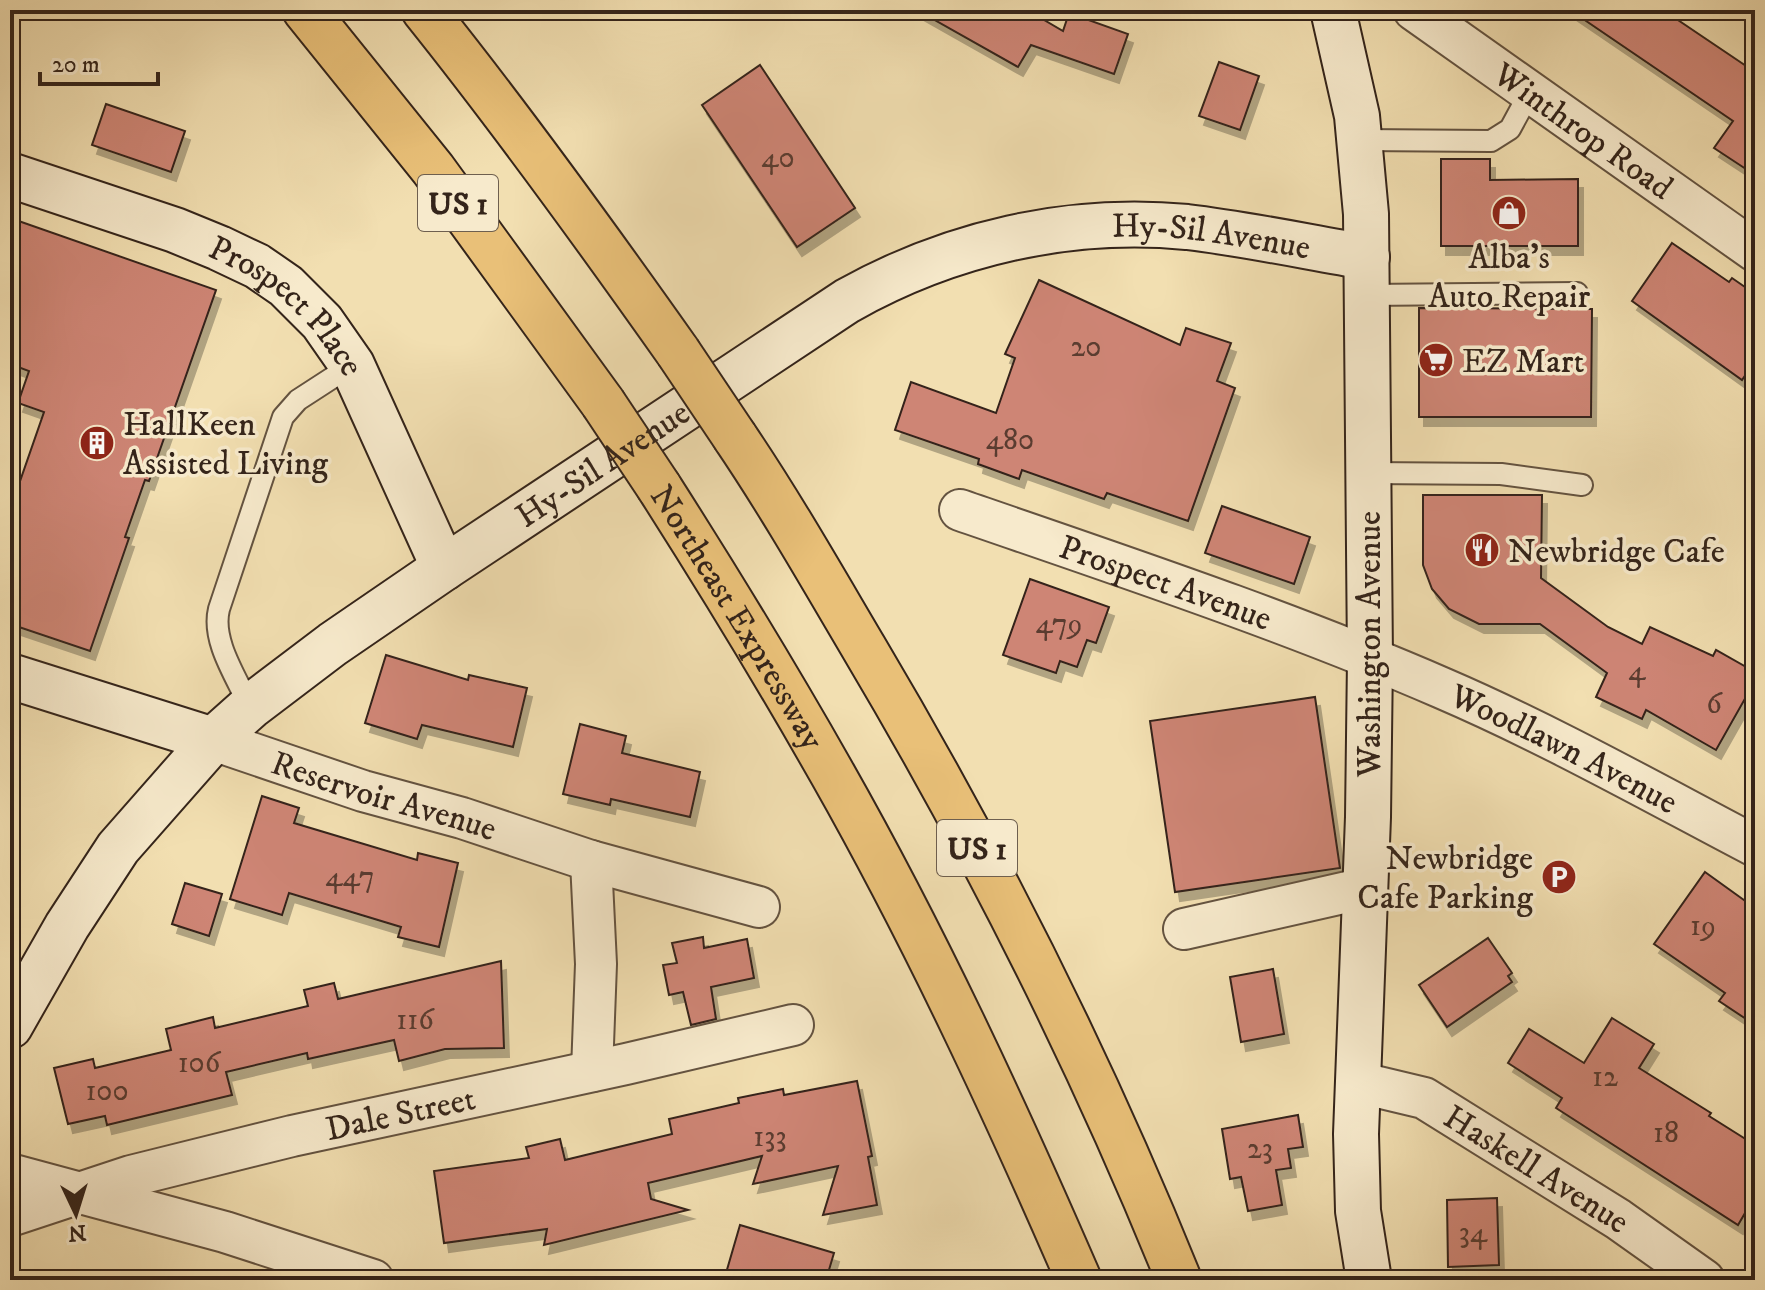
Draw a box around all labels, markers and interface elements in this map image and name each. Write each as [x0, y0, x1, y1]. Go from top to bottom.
scale bar [40, 36, 158, 86]
text: 20 m [52, 50, 100, 80]
street label: Winthrop Road [1484, 53, 1681, 210]
house number: 40 [761, 140, 795, 177]
road number: US 1 [418, 175, 498, 231]
shop icon: Alba's Auto Repair [1490, 194, 1528, 232]
street label: Hy-Sil Avenue [1112, 205, 1314, 270]
street label: Prospect Place [202, 227, 373, 382]
place label: Alba's Auto Repair [1428, 237, 1590, 318]
house number: 20 [1071, 329, 1101, 366]
supermarket icon: EZ Mart [1417, 341, 1455, 379]
place label: EZ Mart [1462, 341, 1584, 383]
street label: Hy-Sil Avenue [508, 392, 698, 538]
place label: HallKeen Assisted Living [123, 404, 328, 485]
house number: 480 [986, 422, 1034, 459]
building icon: HallKeen Assisted Living [78, 424, 116, 462]
street label: Northeast Expressway [640, 478, 833, 758]
street label: Washington Avenue [1349, 511, 1391, 778]
street label: Prospect Avenue [1053, 527, 1277, 641]
restaurant icon: Newbridge Cafe [1463, 531, 1501, 569]
place label: Newbridge Cafe [1508, 531, 1725, 573]
house number: 479 [1035, 606, 1083, 643]
house number: 4 [1628, 653, 1646, 690]
street label: Woodlawn Avenue [1442, 675, 1684, 824]
house number: 6 [1706, 686, 1723, 723]
street label: Reservoir Avenue [266, 742, 502, 851]
road number: US 1 [937, 820, 1017, 876]
place label: Newbridge Cafe Parking [1357, 838, 1533, 919]
parking icon: Newbridge Cafe Parking [1540, 858, 1578, 896]
house number: 447 [325, 859, 375, 896]
house number: 19 [1690, 908, 1716, 945]
house number: 116 [396, 1002, 435, 1039]
house number: 106 [178, 1045, 222, 1082]
house number: 12 [1592, 1059, 1618, 1096]
house number: 100 [85, 1073, 129, 1110]
street label: Dale Street [322, 1078, 479, 1151]
street label: Haskell Avenue [1435, 1097, 1637, 1243]
house number: 18 [1653, 1115, 1679, 1152]
house number: 133 [753, 1119, 787, 1156]
house number: 23 [1247, 1131, 1273, 1168]
north arrow [36, 1174, 116, 1254]
house number: 34 [1459, 1215, 1488, 1252]
text: N [67, 1218, 87, 1247]

